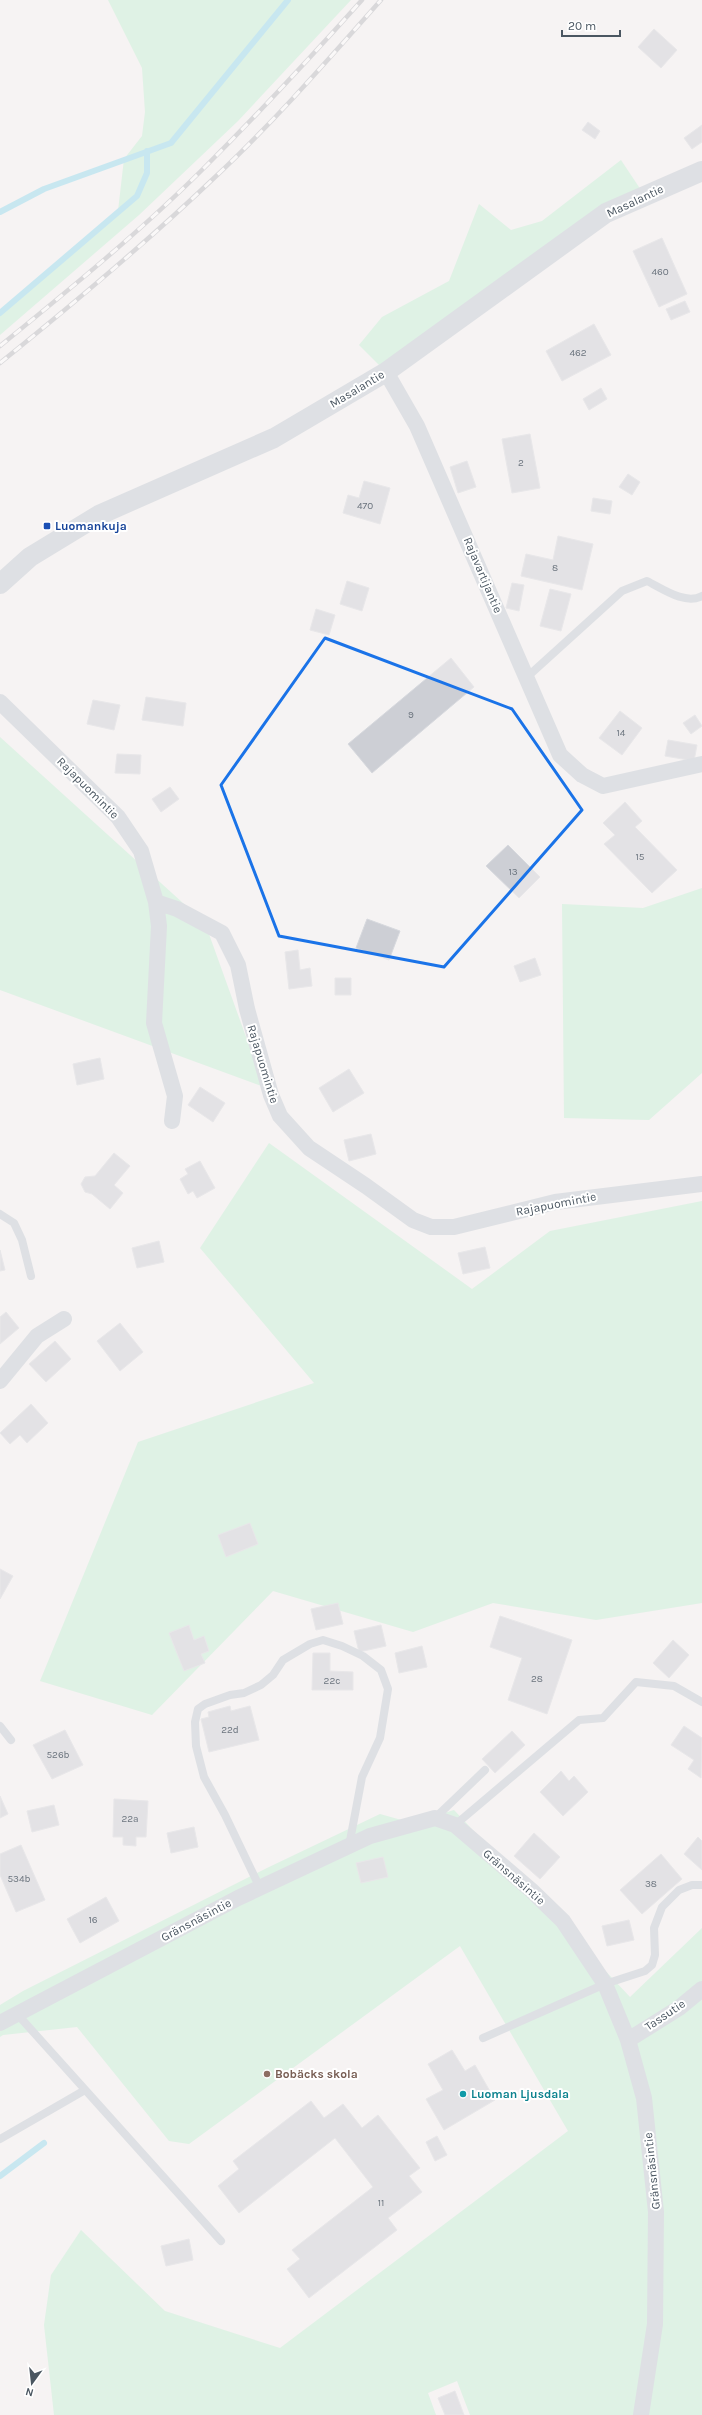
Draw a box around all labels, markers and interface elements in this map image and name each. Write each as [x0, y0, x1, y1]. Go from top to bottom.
scale bar [562, 12, 620, 38]
text: 20 m [568, 19, 596, 33]
street label: Masalantie [604, 182, 666, 220]
house number: 460 [651, 266, 669, 278]
house number: 462 [569, 347, 587, 359]
street label: Masalantie [327, 367, 387, 411]
house number: 2 [518, 457, 524, 469]
house number: 470 [357, 500, 373, 512]
place label: Luomankuja [55, 519, 127, 533]
marker: Luomankuja [42, 521, 52, 531]
street label: Rajavartijantie [461, 535, 505, 615]
house number: 8 [552, 562, 558, 574]
house number: 9 [408, 709, 414, 721]
house number: 14 [617, 727, 626, 739]
street label: Rajapuomintie [54, 754, 122, 822]
house number: 15 [636, 851, 645, 863]
house number: 13 [508, 866, 518, 878]
street label: Rajapuomintie [244, 1023, 282, 1105]
street label: Rajapuomintie [515, 1189, 597, 1219]
house number: 28 [531, 1673, 543, 1685]
house number: 22c [324, 1675, 340, 1687]
house number: 22d [221, 1724, 239, 1736]
house number: 526b [46, 1749, 70, 1761]
house number: 22a [121, 1813, 139, 1825]
street label: Gränsnäsintie [480, 1846, 548, 1908]
house number: 534b [7, 1873, 31, 1885]
house number: 38 [645, 1878, 657, 1890]
street label: Gränsnäsintie [159, 1896, 233, 1944]
house number: 16 [88, 1914, 98, 1926]
street label: Tassutie [642, 1996, 688, 2034]
place label: Bobäcks skola [275, 2067, 358, 2081]
marker: Bobäcks skola [262, 2069, 272, 2079]
place label: Luoman Ljusdala [471, 2087, 569, 2101]
marker: Luoman Ljusdala [458, 2089, 468, 2099]
street label: Gränsnäsintie [641, 2132, 663, 2210]
house number: 11 [378, 2197, 384, 2209]
north arrow [12, 2363, 52, 2403]
text: N [24, 2385, 35, 2399]

